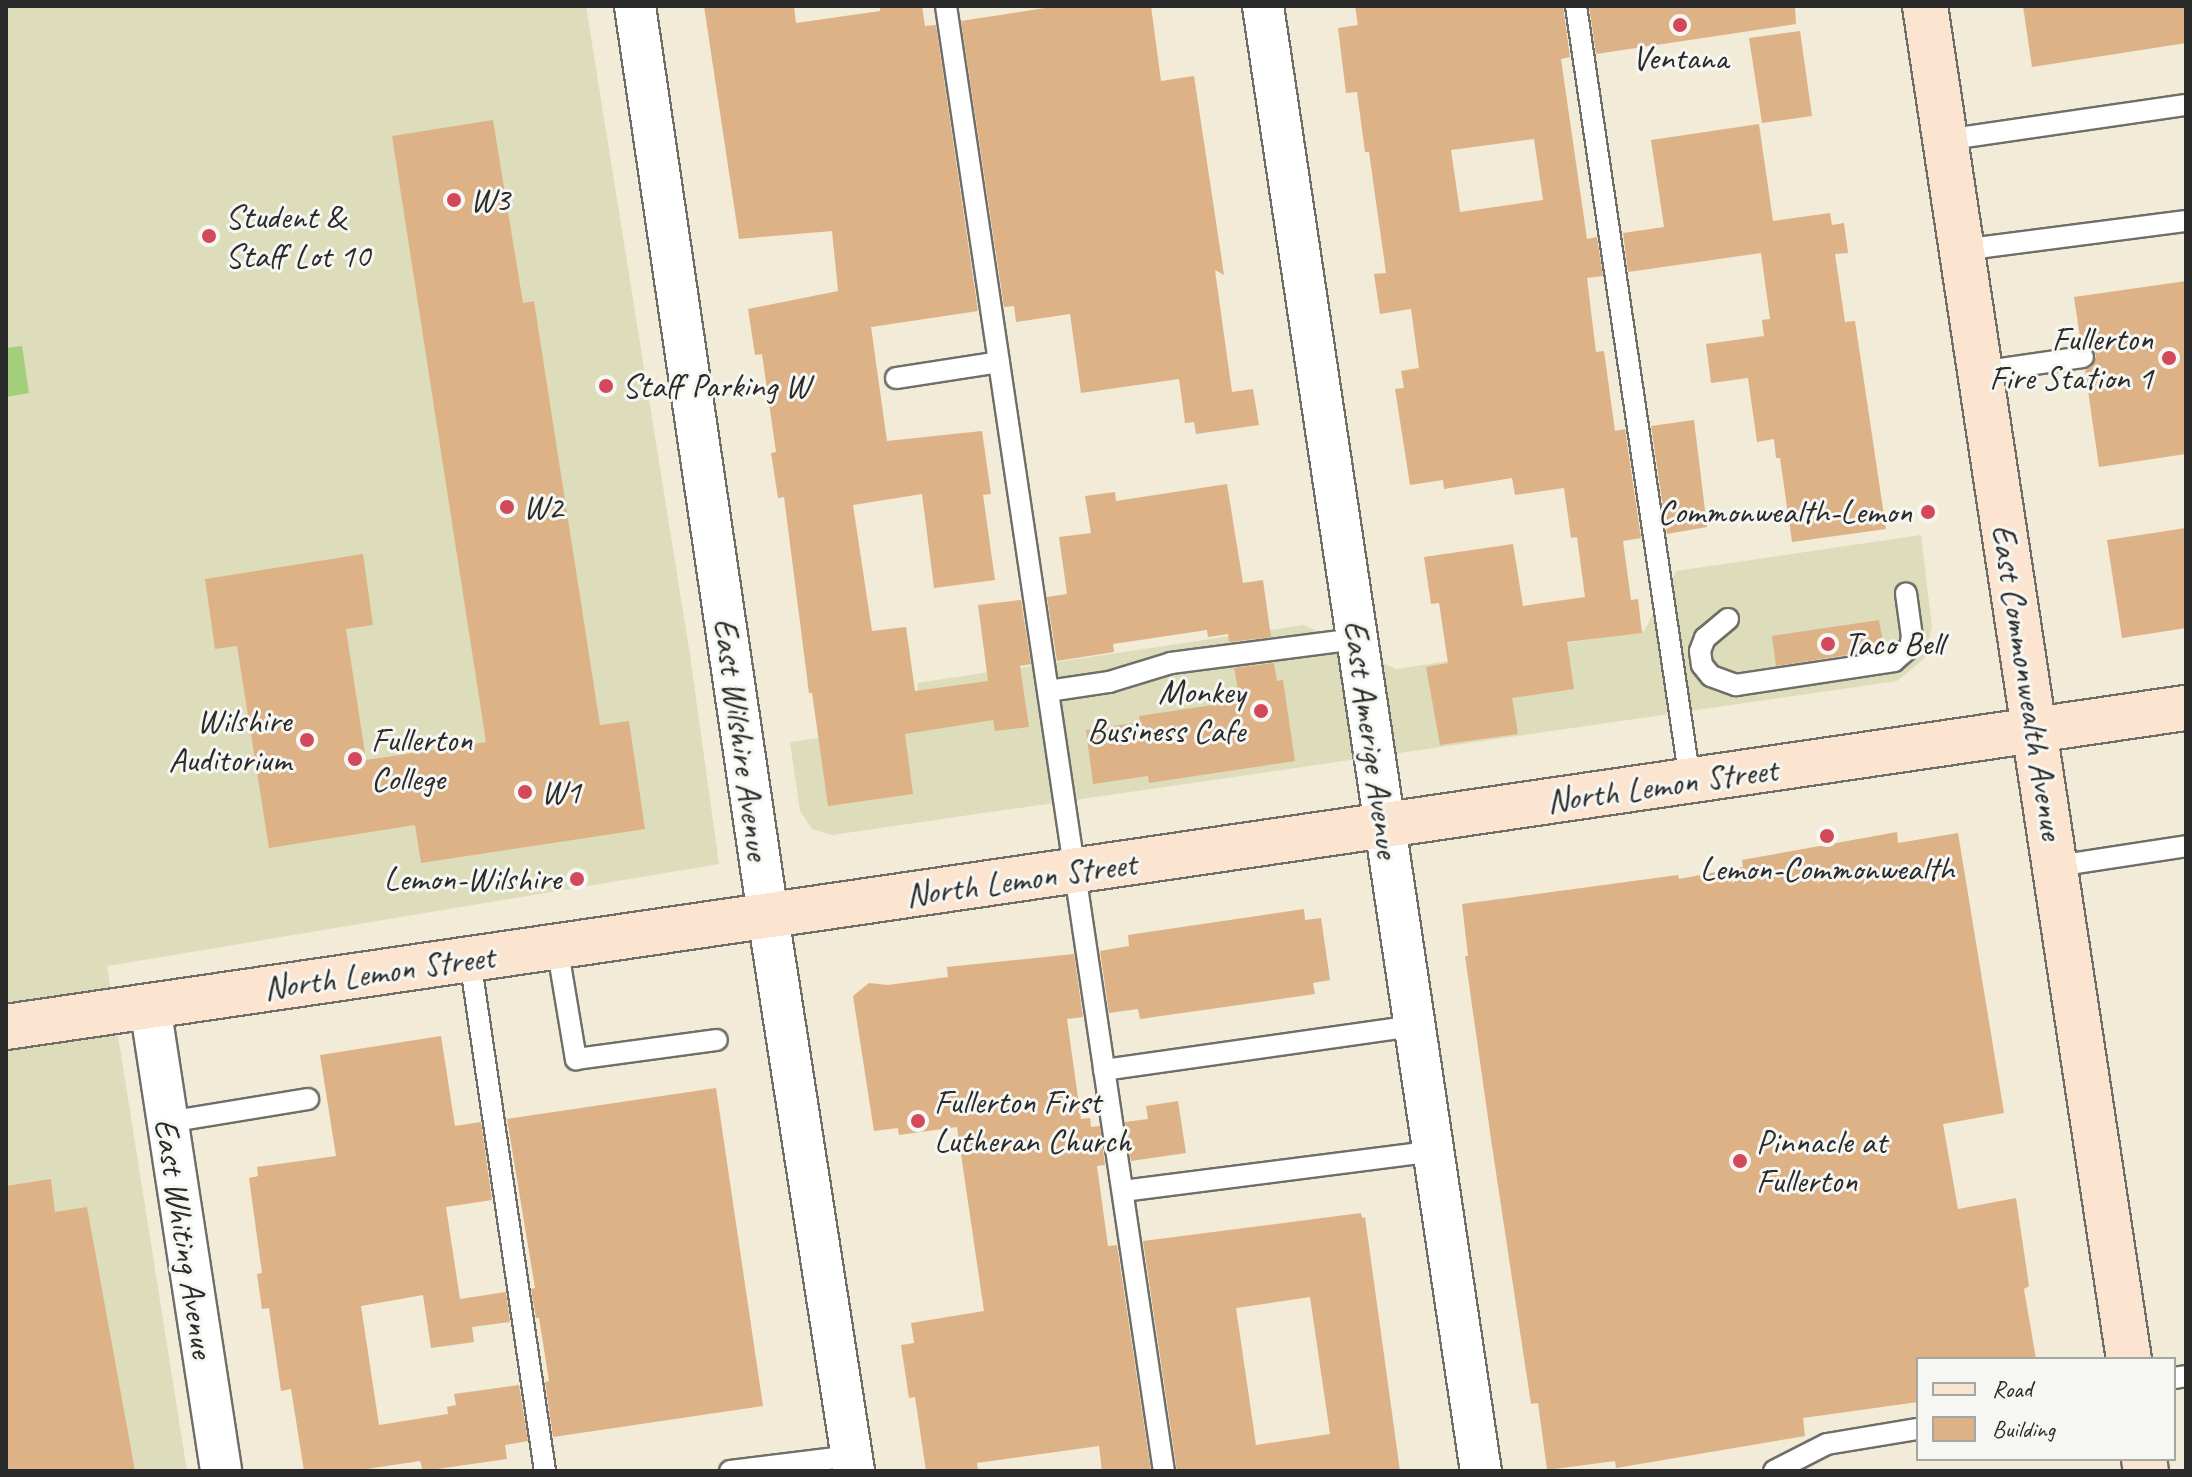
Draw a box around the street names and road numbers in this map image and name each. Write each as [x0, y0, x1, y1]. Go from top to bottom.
street label: East Commonwealth Avenue [1983, 520, 2073, 844]
street label: East Wilshire Avenue [705, 615, 779, 863]
street label: East Amerige Avenue [1335, 618, 1409, 860]
street label: North Lemon Street [1543, 749, 1781, 821]
street label: North Lemon Street [902, 843, 1140, 915]
street label: North Lemon Street [260, 936, 498, 1008]
street label: East Whiting Avenue [146, 1115, 224, 1361]

